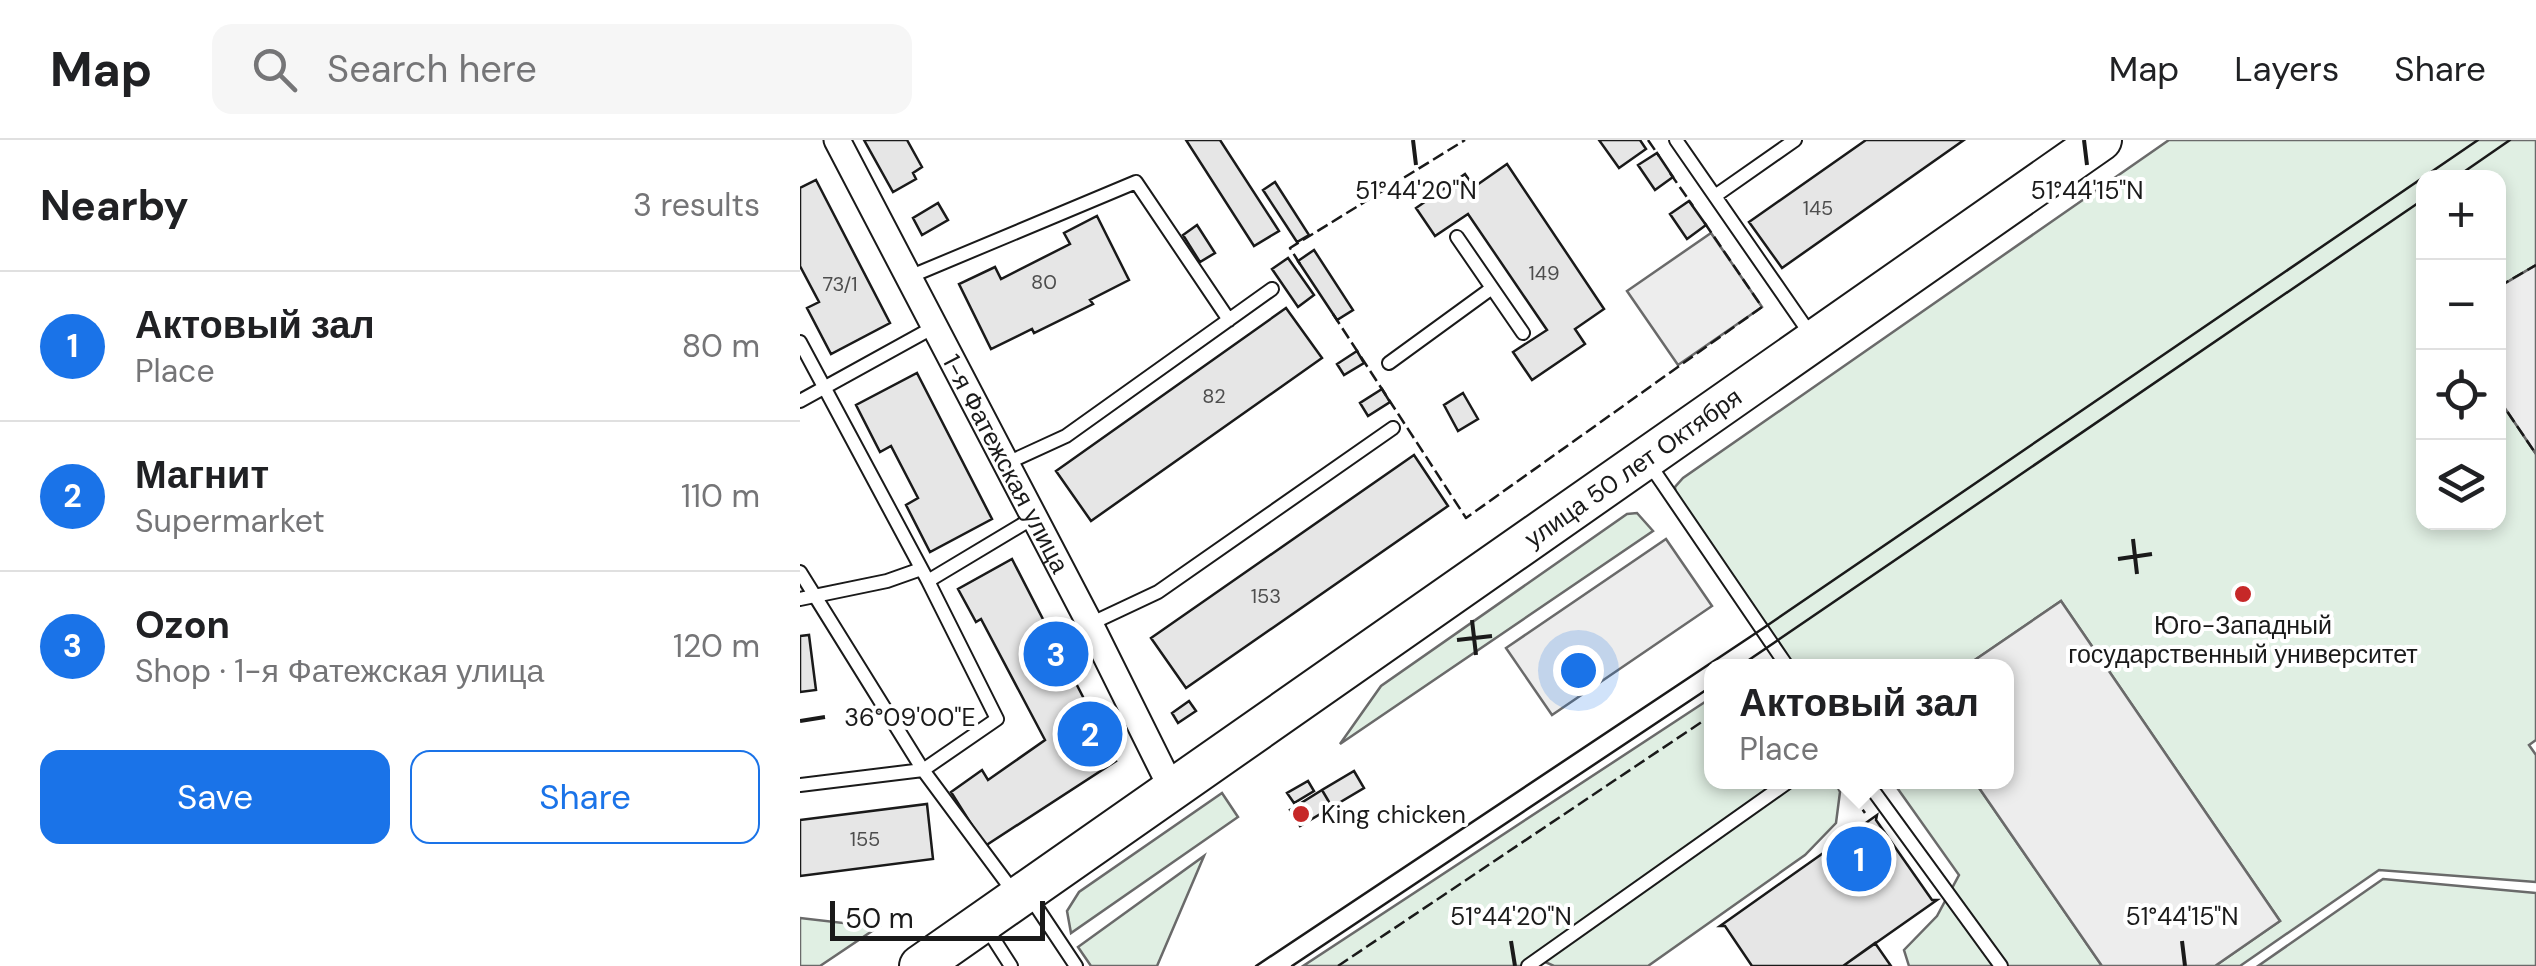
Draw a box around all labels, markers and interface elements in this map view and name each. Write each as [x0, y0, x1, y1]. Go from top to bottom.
search box [212, 24, 912, 114]
text: Map [50, 38, 152, 101]
icon: search [247, 42, 302, 97]
text: Search here [327, 44, 537, 94]
text: Map [2109, 46, 2179, 92]
text: Layers [2234, 46, 2339, 92]
text: Share [2394, 46, 2486, 92]
map controls [2416, 170, 2506, 530]
button: + [2416, 170, 2506, 260]
text: 51°44'20"N [1355, 174, 1477, 207]
text: 51°44'15"N [2030, 174, 2144, 207]
text: Nearby [40, 178, 189, 233]
text: 3 results [633, 184, 760, 226]
house number: 145 [1803, 195, 1833, 221]
house number: 149 [1529, 260, 1559, 286]
button: − [2416, 260, 2506, 350]
house number: 80 [1031, 269, 1057, 295]
house number: 73/1 [822, 271, 858, 297]
text: Актовый зал [135, 300, 375, 350]
text: 1 [67, 325, 78, 367]
text: 80 m [682, 325, 760, 367]
street label: 1-я Фатежская улица [935, 349, 1076, 579]
text: Place [135, 350, 215, 392]
button: locate [2416, 350, 2506, 440]
street label: улица 50 лет Октября [1518, 381, 1748, 555]
house number: 82 [1202, 383, 1226, 409]
button: layers [2416, 440, 2506, 530]
text: Магнит [135, 450, 269, 500]
text: 2 [63, 475, 82, 517]
text: 110 m [681, 475, 760, 517]
text: Supermarket [135, 500, 325, 542]
house number: 153 [1251, 583, 1281, 609]
marker: Юго-Западный государственный университет [2232, 583, 2254, 605]
text: Ozon [135, 600, 230, 650]
place label: Юго-Западный государственный университет [2068, 609, 2418, 671]
pin: 3 [1024, 616, 1088, 692]
text: 3 [63, 625, 82, 667]
text: 120 m [673, 625, 760, 667]
your location [1553, 645, 1604, 696]
text: Shop · 1-я Фатежская улица [135, 650, 544, 692]
popup [1704, 659, 2014, 789]
text: Актовый зал [1739, 678, 1979, 728]
pin: 2 [1058, 696, 1122, 772]
text: 36°09'00"E [844, 701, 976, 734]
text: Place [1739, 728, 1819, 770]
button: Save [40, 750, 390, 844]
button: Share [410, 750, 760, 844]
place label: King chicken [1321, 798, 1466, 831]
marker: King chicken [1290, 803, 1312, 825]
pin: 1 [1826, 822, 1892, 896]
house number: 155 [850, 826, 880, 852]
scale bar [830, 896, 1045, 940]
text: 50 m [845, 900, 914, 937]
text: 51°44'20"N [1450, 900, 1572, 933]
text: 51°44'15"N [2125, 900, 2239, 933]

